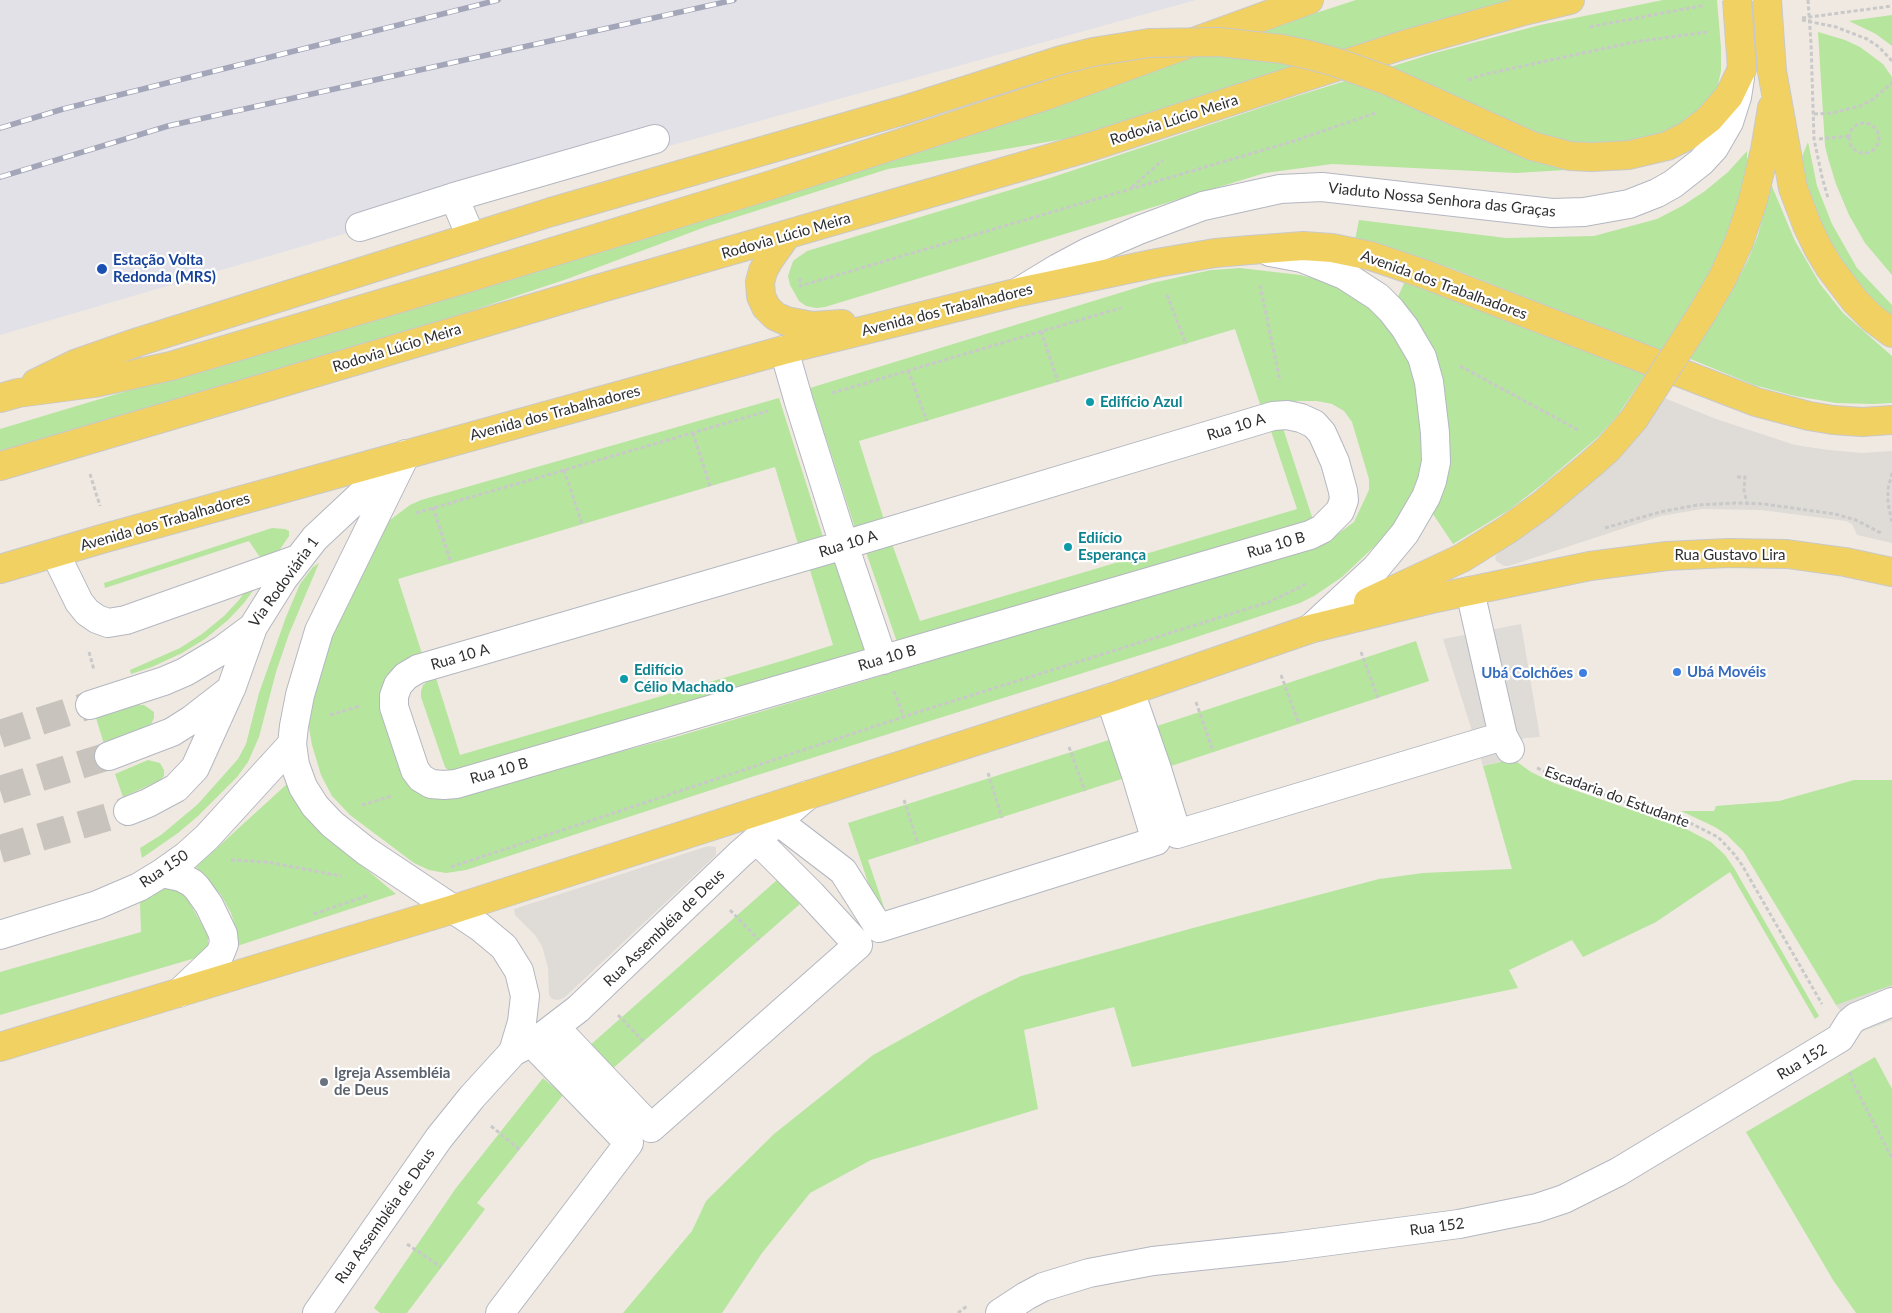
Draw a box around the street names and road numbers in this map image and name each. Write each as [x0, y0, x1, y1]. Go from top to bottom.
street label: Rodovia Lúcio Meira [1108, 91, 1240, 149]
street label: Viaduto Nossa Senhora das Graças [1327, 179, 1557, 221]
street label: Rodovia Lúcio Meira [719, 209, 853, 263]
street label: Avenida dos Trabalhadores [1358, 247, 1530, 323]
street label: Avenida dos Trabalhadores [860, 280, 1034, 340]
street label: Rodovia Lúcio Meira [331, 320, 463, 376]
street label: Avenida dos Trabalhadores [468, 382, 642, 444]
street label: Rua 10 A [1205, 410, 1267, 444]
street label: Avenida dos Trabalhadores [78, 489, 252, 555]
street label: Rua 10 A [817, 527, 879, 561]
street label: Rua 10 B [1245, 528, 1307, 562]
street label: Via Rodoviária 1 [245, 533, 323, 631]
street label: Rua Gustavo Lira [1674, 546, 1786, 564]
street label: Rua 10 A [429, 640, 491, 674]
street label: Rua 10 B [856, 641, 918, 675]
street label: Rua 10 B [468, 754, 530, 788]
street label: Escadaria do Estudante [1542, 762, 1692, 832]
street label: Rua 150 [136, 846, 192, 892]
street label: Rua Assembléia de Deus [600, 866, 728, 990]
street label: Rua 152 [1774, 1040, 1830, 1084]
street label: Rua Assembléia de Deus [331, 1145, 439, 1287]
street label: Rua 152 [1409, 1214, 1465, 1240]

